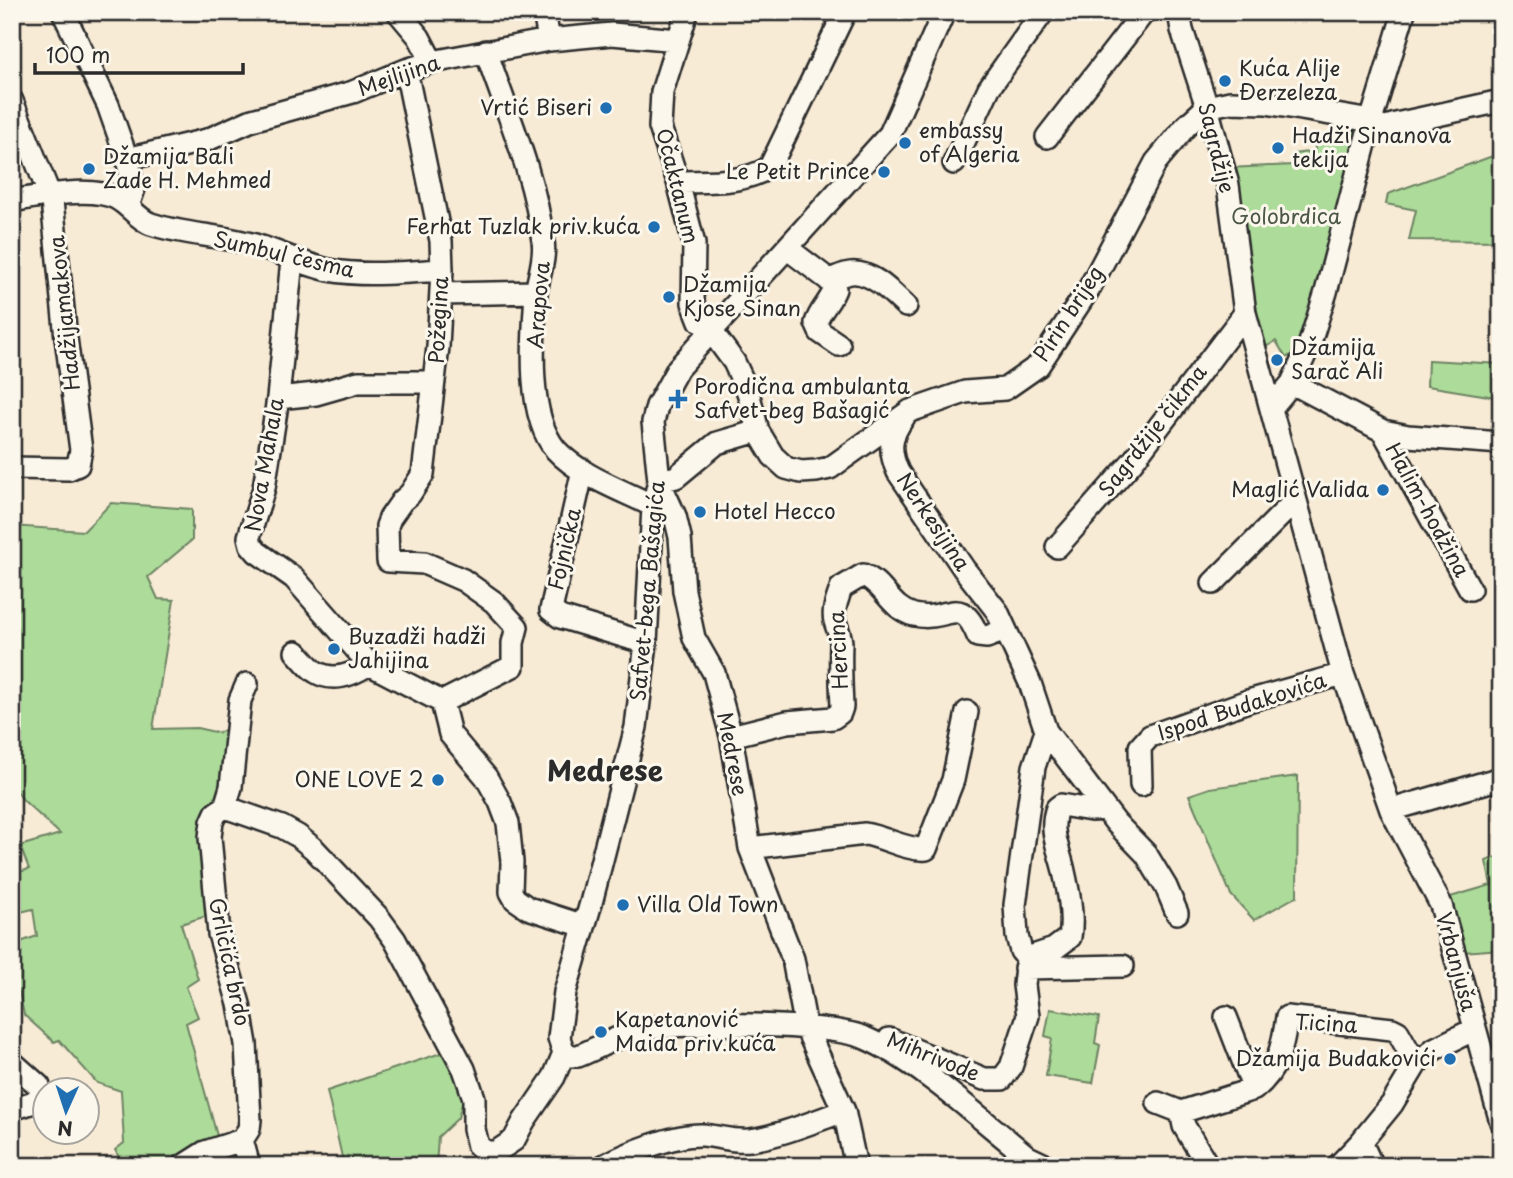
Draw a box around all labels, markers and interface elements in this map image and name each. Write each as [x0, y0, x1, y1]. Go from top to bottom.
scale bar [35, 32, 243, 76]
text: 100 m [46, 38, 110, 70]
street label: Mejlijina [353, 45, 444, 103]
place label: Kuća Alije Đerzeleza [1239, 51, 1340, 107]
marker: Kuća Alije Đerzeleza [1217, 73, 1233, 89]
place label: Vrtić Biseri [480, 90, 592, 122]
street label: Sagrdžije [1191, 99, 1245, 196]
marker: Vrtić Biseri [598, 100, 614, 116]
place label: embassy of Algeria [919, 113, 1020, 169]
place label: Hadži Sinanova tekija [1292, 118, 1451, 174]
street label: Očaktanum [649, 125, 709, 246]
marker: embassy of Algeria [897, 135, 913, 151]
place label: Džamija Bali Zade H. Mehmed [103, 139, 271, 195]
marker: Hadži Sinanova tekija [1270, 140, 1286, 156]
place label: Le Petit Prince [726, 154, 870, 186]
marker: Džamija Bali Zade H. Mehmed [81, 161, 97, 177]
marker: Le Petit Prince [876, 164, 892, 180]
park label: Golobrdica [1231, 199, 1342, 231]
place label: Ferhat Tuzlak priv.kuća [406, 209, 641, 241]
marker: Ferhat Tuzlak priv.kuća [646, 219, 662, 235]
street label: Sumbul česma [211, 221, 358, 285]
street label: Hadžijamakova [39, 234, 87, 392]
street label: Pirin brijeg [1024, 259, 1110, 367]
street label: Arapova [517, 260, 557, 350]
place label: Džamija Kjose Sinan [683, 267, 801, 323]
street label: Požegina [419, 275, 455, 364]
marker: Džamija Kjose Sinan [661, 289, 677, 305]
place label: Džamija Sarač Ali [1291, 330, 1383, 386]
marker: Džamija Sarač Ali [1269, 352, 1285, 368]
street label: Sagrdžije čikma [1090, 357, 1213, 503]
place label: Porodična ambulanta Safvet-beg Bašagić [694, 369, 910, 425]
marker: Porodična ambulanta Safvet-beg Bašagić [668, 389, 688, 409]
street label: Nova Mahala [235, 394, 291, 535]
street label: Halim-hodžina [1379, 436, 1479, 583]
street label: Nerkesijina [890, 465, 980, 577]
place label: Maglić Valida [1231, 472, 1370, 504]
street label: Safvet-bega Bašagića [620, 479, 672, 702]
marker: Maglić Valida [1375, 482, 1391, 498]
place label: Hotel Hecco [714, 494, 836, 526]
street label: Fojnička [538, 504, 588, 593]
marker: Hotel Hecco [692, 504, 708, 520]
street label: Hercina [819, 609, 855, 690]
place label: Buzadži hadži Jahijina [348, 619, 486, 675]
marker: Buzadži hadži Jahijina [326, 641, 342, 657]
street label: Ispod Budakovića [1153, 663, 1331, 748]
street label: Medrese [710, 709, 758, 798]
district label: Medrese [547, 748, 663, 791]
place label: ONE LOVE 2 [294, 762, 424, 794]
marker: ONE LOVE 2 [430, 772, 446, 788]
place label: Villa Old Town [637, 887, 779, 919]
street label: Grličića brdo [202, 895, 260, 1029]
marker: Villa Old Town [615, 897, 631, 913]
street label: Vrbanjuša [1429, 908, 1487, 1015]
place label: Kapetanović Maida priv.kuća [615, 1002, 775, 1058]
street label: Ticina [1294, 1004, 1359, 1040]
street label: Mihrivode [883, 1022, 985, 1088]
marker: Kapetanović Maida priv.kuća [593, 1024, 609, 1040]
place label: Džamija Budakovići [1236, 1041, 1436, 1073]
marker: Džamija Budakovići [1442, 1051, 1458, 1067]
north arrow [32, 1076, 102, 1146]
text: N [57, 1115, 73, 1143]

